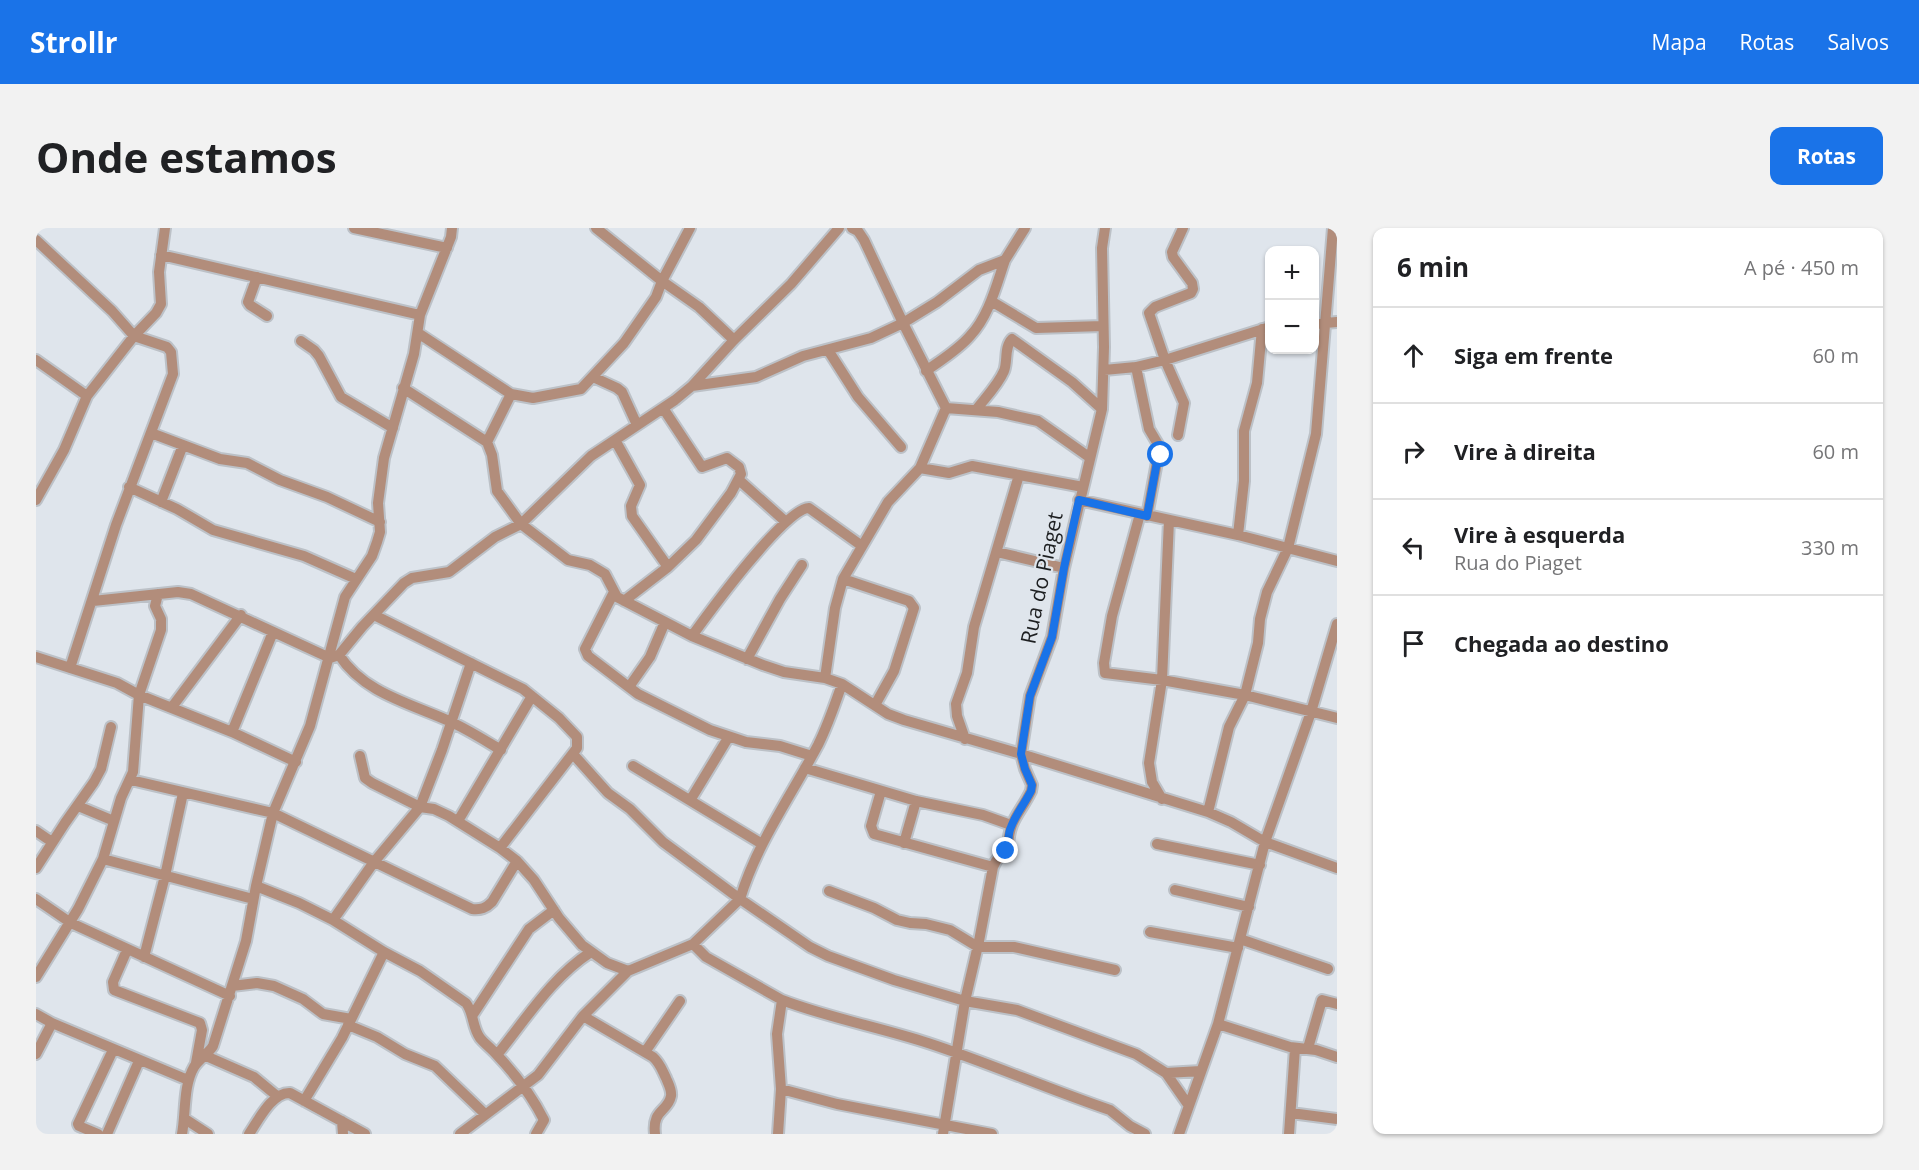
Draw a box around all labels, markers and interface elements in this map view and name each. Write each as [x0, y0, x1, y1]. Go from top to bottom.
text: Strollr [30, 23, 117, 61]
text: Mapa [1652, 28, 1707, 56]
text: Rotas [1740, 28, 1794, 56]
text: Salvos [1827, 28, 1889, 56]
button: Rotas [1770, 127, 1883, 185]
text: Onde estamos [36, 128, 337, 185]
map controls [1265, 246, 1319, 354]
button: + [1265, 246, 1319, 300]
text: 6 min [1397, 249, 1469, 285]
text: A pé · 450 m [1744, 254, 1859, 281]
button: − [1265, 300, 1319, 354]
icon: ahead [1397, 339, 1430, 372]
text: Siga em frente [1454, 340, 1613, 370]
text: 60 m [1812, 342, 1859, 369]
icon: right [1397, 435, 1430, 468]
text: Vire à direita [1454, 436, 1596, 466]
text: 60 m [1812, 438, 1859, 465]
route start [1147, 441, 1173, 467]
street label: Rua do Piaget [1013, 509, 1069, 646]
text: Vire à esquerda [1454, 519, 1625, 549]
icon: left [1397, 531, 1430, 564]
text: 330 m [1801, 534, 1859, 561]
text: Rua do Piaget [1454, 549, 1582, 576]
icon: arrive [1397, 627, 1430, 660]
text: Chegada ao destino [1454, 628, 1669, 658]
route end [992, 837, 1018, 863]

